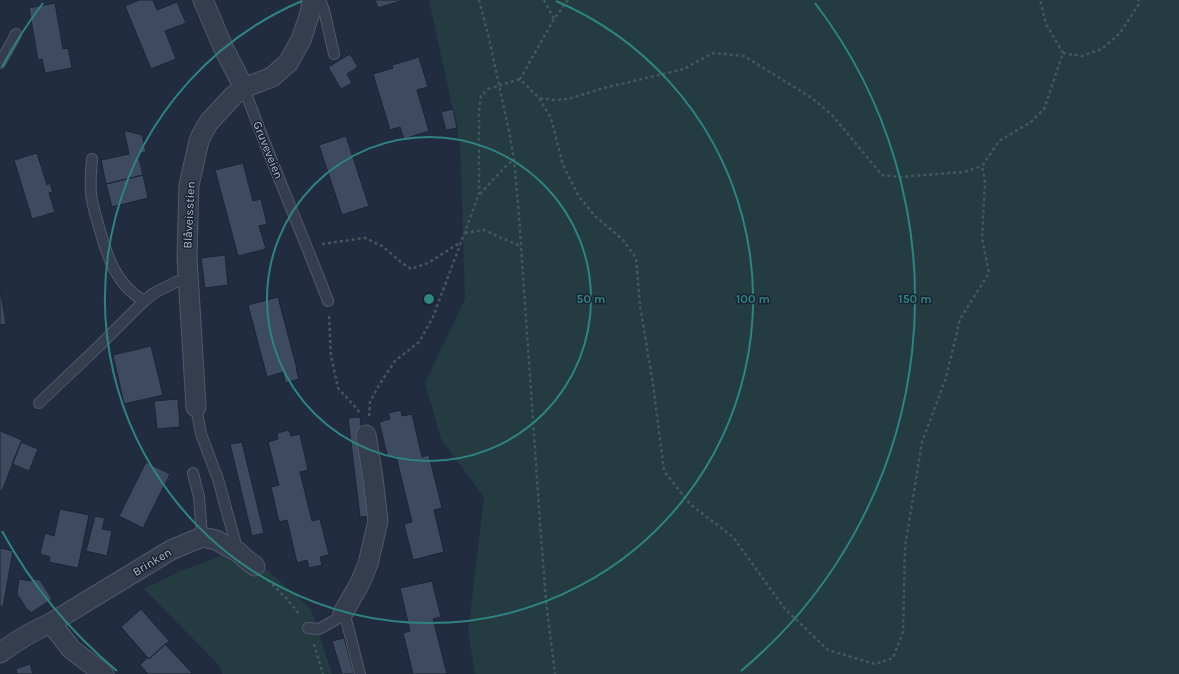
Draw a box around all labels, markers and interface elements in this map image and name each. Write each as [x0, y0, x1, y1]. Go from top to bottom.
street label: Gruveveien [250, 119, 286, 181]
street label: Blåveisstien [180, 181, 198, 249]
centre of rings [422, 292, 436, 306]
text: 50 m [577, 292, 606, 306]
text: 100 m [736, 292, 770, 306]
text: 150 m [898, 292, 932, 306]
street label: Brinken [130, 545, 174, 579]

